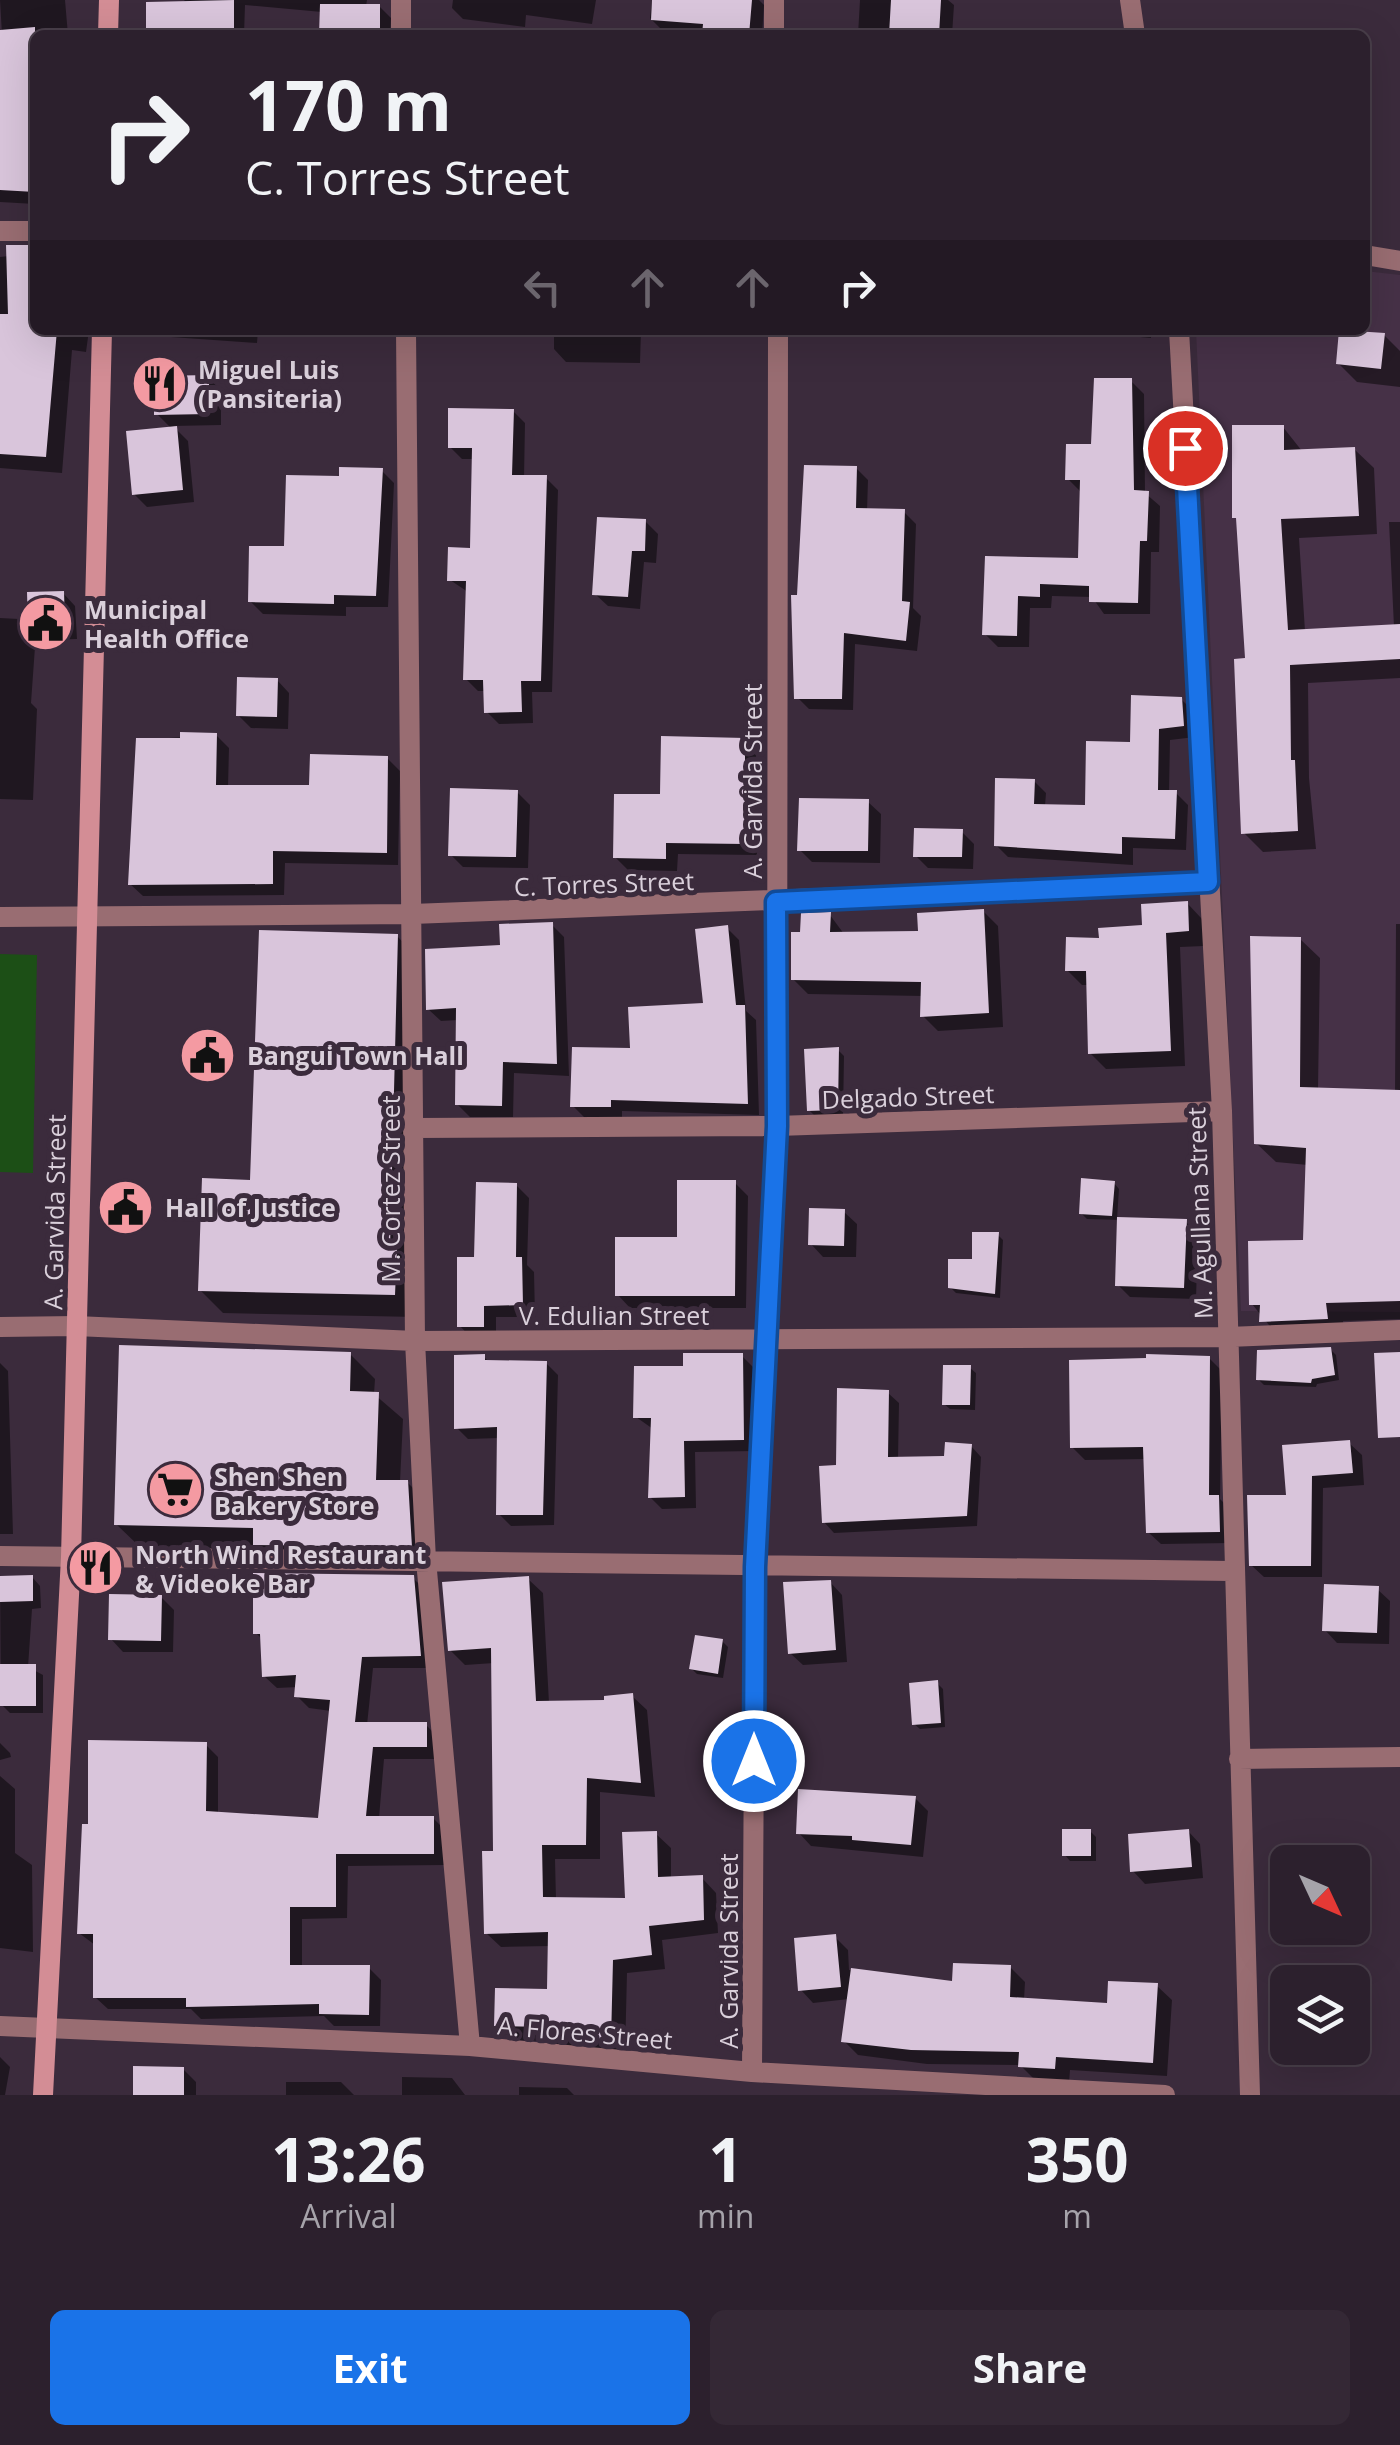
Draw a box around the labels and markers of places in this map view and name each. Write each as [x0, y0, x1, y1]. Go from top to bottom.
place label: Miguel Luis (Pansiteria) [198, 352, 342, 415]
restaurant icon: Miguel Luis (Pansiteria) [129, 353, 189, 413]
pin [1143, 406, 1228, 491]
place label: Municipal Health Office [84, 592, 249, 655]
public building icon: Municipal Health Office [15, 593, 75, 653]
public building icon: Bangui Town Hall [178, 1025, 238, 1085]
place label: Bangui Town Hall [247, 1038, 464, 1072]
public building icon: Hall of Justice [96, 1177, 156, 1237]
place label: Hall of Justice [165, 1190, 336, 1224]
place label: Shen Shen Bakery Store [214, 1459, 374, 1522]
supermarket icon: Shen Shen Bakery Store [145, 1460, 205, 1520]
place label: North Wind Restaurant & Videoke Bar [135, 1537, 426, 1600]
restaurant icon: North Wind Restaurant & Videoke Bar [66, 1538, 126, 1598]

